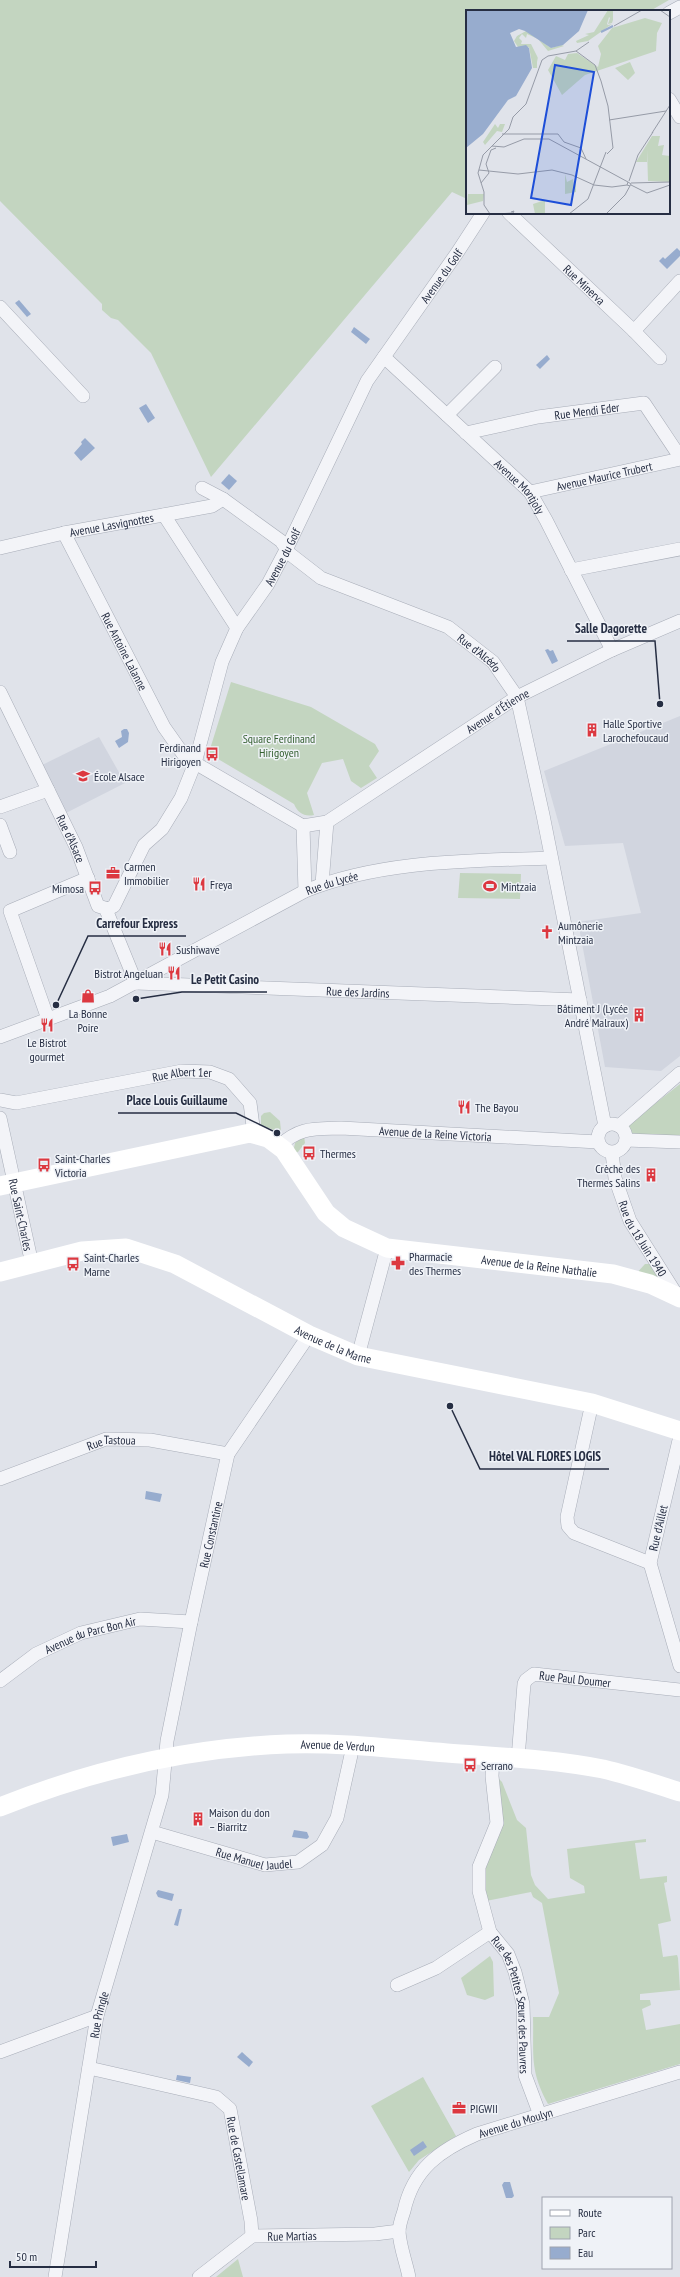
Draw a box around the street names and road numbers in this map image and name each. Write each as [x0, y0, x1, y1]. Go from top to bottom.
street label: Avenue du Golf [417, 245, 466, 306]
street label: Rue Minerva [561, 261, 609, 308]
street label: Rue Mendi Eder [553, 399, 621, 422]
street label: Avenue Montjoly [491, 456, 549, 517]
street label: Avenue Maurice Trubert [555, 458, 654, 494]
street label: Avenue Lasvignottes [68, 509, 155, 539]
street label: Avenue du Golf [261, 525, 303, 588]
street label: Rue Antoine Lalanne [99, 610, 151, 693]
street label: Rue d'Alcédo [455, 630, 505, 674]
street label: Avenue d'Étienne [463, 685, 531, 736]
street label: Rue d'Alsace [54, 812, 89, 865]
street label: Rue du Lycée [303, 867, 359, 898]
street label: Rue des Jardins [326, 983, 390, 1000]
street label: Rue Albert 1er [151, 1063, 213, 1084]
street label: Avenue de la Reine Victoria [379, 1123, 492, 1144]
street label: Rue Saint-Charles [6, 1177, 36, 1252]
street label: Rue du 18 Juin 1940 [616, 1198, 670, 1279]
street label: Avenue de la Reine Nathalie [480, 1251, 598, 1280]
street label: Avenue de la Marne [292, 1321, 373, 1366]
street label: Rue Tastoua [84, 1431, 136, 1453]
street label: Rue Constantine [196, 1500, 225, 1569]
street label: Rue d'Aillet [645, 1503, 671, 1552]
street label: Avenue du Parc Bon Air [42, 1613, 138, 1656]
street label: Rue Paul Doumer [539, 1667, 612, 1690]
street label: Avenue de Verdun [300, 1736, 375, 1754]
street label: Rue Manuel Jaudel [214, 1844, 293, 1873]
street label: Rue des Petites Sœurs des Pauvres [489, 1933, 532, 2074]
street label: Rue Pringle [86, 1989, 111, 2039]
street label: Avenue du Moulyn [477, 2104, 554, 2141]
street label: Rue de Castellamare [224, 2115, 254, 2202]
street label: Rue Martias [267, 2227, 317, 2243]

